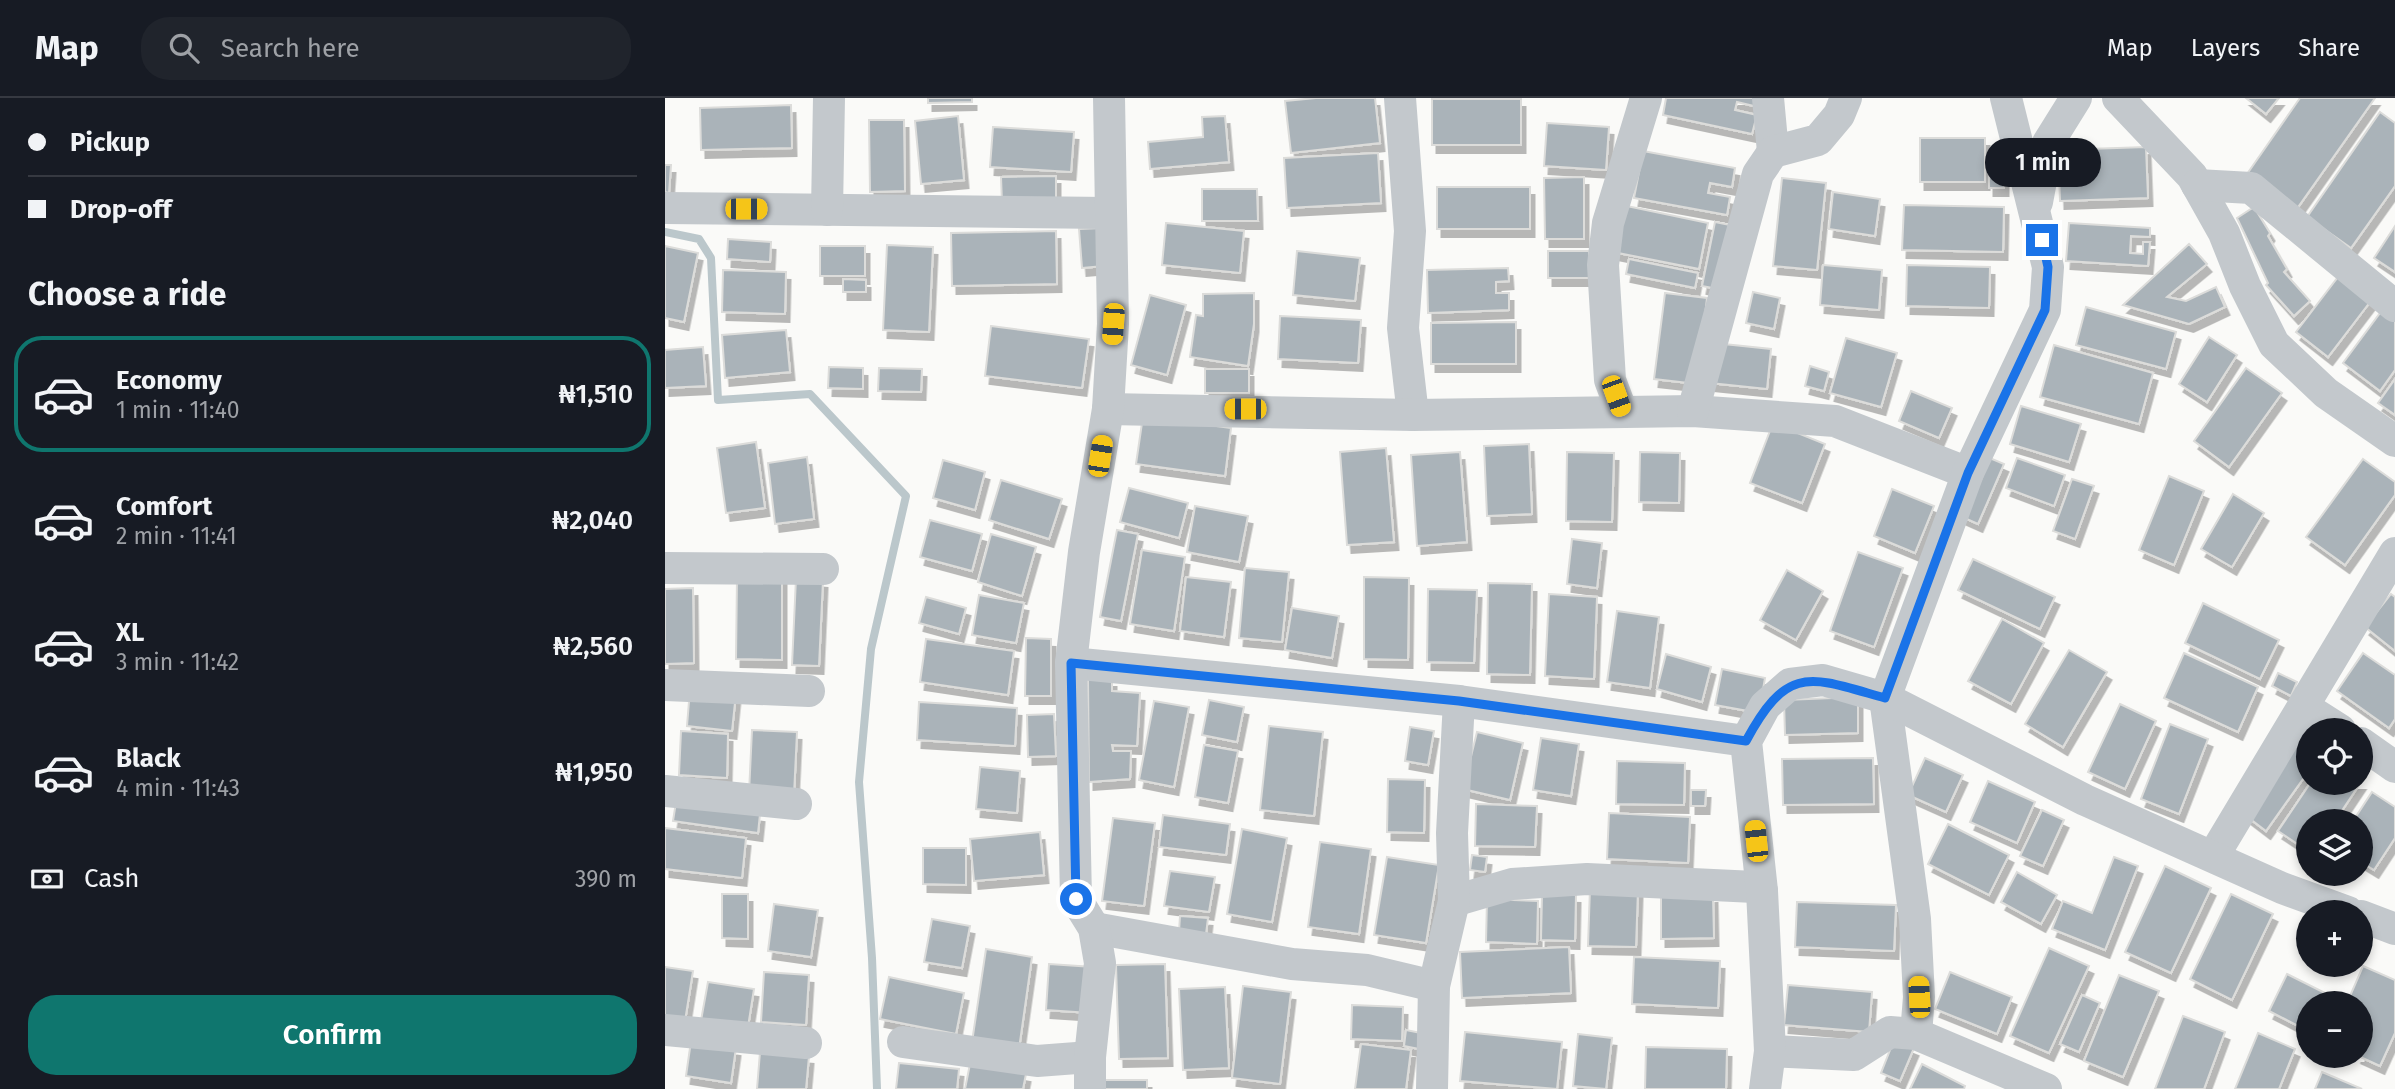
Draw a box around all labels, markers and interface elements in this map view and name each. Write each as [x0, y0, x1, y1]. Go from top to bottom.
search box [141, 17, 631, 80]
text: Map [35, 28, 99, 68]
icon: search [165, 29, 203, 67]
text: Search here [221, 33, 360, 64]
text: Map [2107, 34, 2153, 62]
text: Layers [2191, 34, 2260, 62]
text: Share [2298, 34, 2360, 62]
text: Pickup [70, 127, 150, 158]
callout: 1 min [1984, 138, 2100, 188]
text: 1 min [2015, 148, 2071, 176]
text: Drop-off [70, 194, 172, 225]
car [726, 199, 768, 220]
route end [2026, 224, 2058, 256]
text: Choose a ride [28, 275, 226, 313]
car [1102, 302, 1125, 346]
icon: car [32, 363, 95, 426]
text: Economy [116, 365, 222, 396]
car [1599, 373, 1634, 419]
text: ₦1,510 [558, 379, 633, 410]
text: 1 min · 11:40 [116, 396, 240, 424]
car [1225, 399, 1267, 420]
car [1087, 434, 1114, 478]
icon: car [32, 489, 95, 552]
text: Comfort [116, 491, 212, 522]
text: ₦2,040 [552, 505, 633, 536]
text: 2 min · 11:41 [116, 522, 237, 550]
icon: car [32, 615, 95, 678]
text: XL [116, 617, 144, 648]
text: ₦2,560 [553, 631, 633, 662]
text: 3 min · 11:42 [116, 648, 239, 676]
map controls [2296, 718, 2373, 1068]
button: locate [2296, 718, 2373, 795]
icon: car [32, 741, 95, 804]
text: Black [116, 743, 181, 774]
text: ₦1,950 [555, 757, 633, 788]
text: 4 min · 11:43 [116, 774, 240, 802]
button: layers [2296, 809, 2373, 886]
car [1744, 819, 1769, 863]
icon: cash [28, 860, 66, 898]
text: Cash [84, 863, 140, 894]
text: 390 m [575, 865, 637, 893]
route start [1060, 883, 1092, 915]
button: + [2296, 900, 2373, 977]
car [1908, 975, 1931, 1019]
button: − [2296, 991, 2373, 1068]
button: Confirm [28, 995, 637, 1075]

